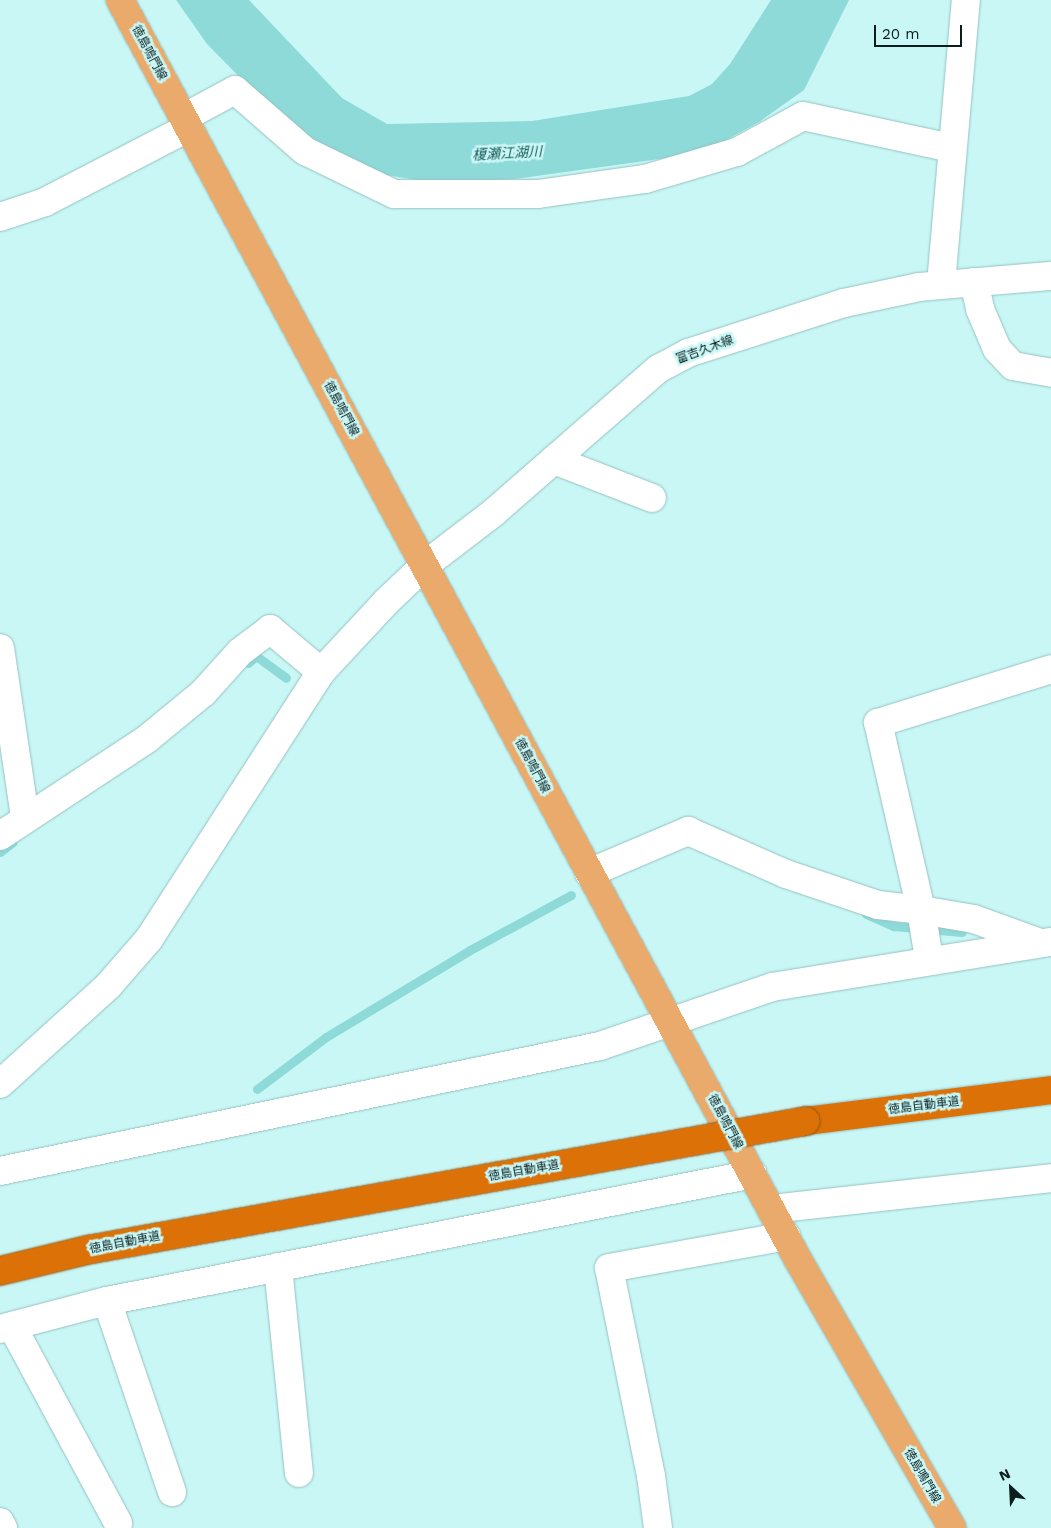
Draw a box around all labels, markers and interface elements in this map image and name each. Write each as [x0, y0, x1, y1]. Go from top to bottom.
scale bar [876, 15, 964, 47]
street label: 徳島鳴門線 [129, 23, 169, 83]
text: 20 m [882, 25, 920, 43]
water label: 榎瀬江湖川 [472, 143, 542, 163]
street label: 富吉久木線 [674, 333, 736, 367]
street label: 徳島鳴門線 [321, 379, 361, 439]
street label: 徳島鳴門線 [512, 736, 552, 796]
street label: 徳島鳴門線 [705, 1092, 745, 1152]
street label: 徳島自動車道 [887, 1094, 961, 1118]
street label: 徳島自動車道 [487, 1158, 561, 1184]
street label: 徳島自動車道 [88, 1229, 162, 1257]
street label: 徳島鳴門線 [901, 1446, 943, 1506]
north arrow [986, 1463, 1036, 1513]
text: N [997, 1465, 1013, 1484]

